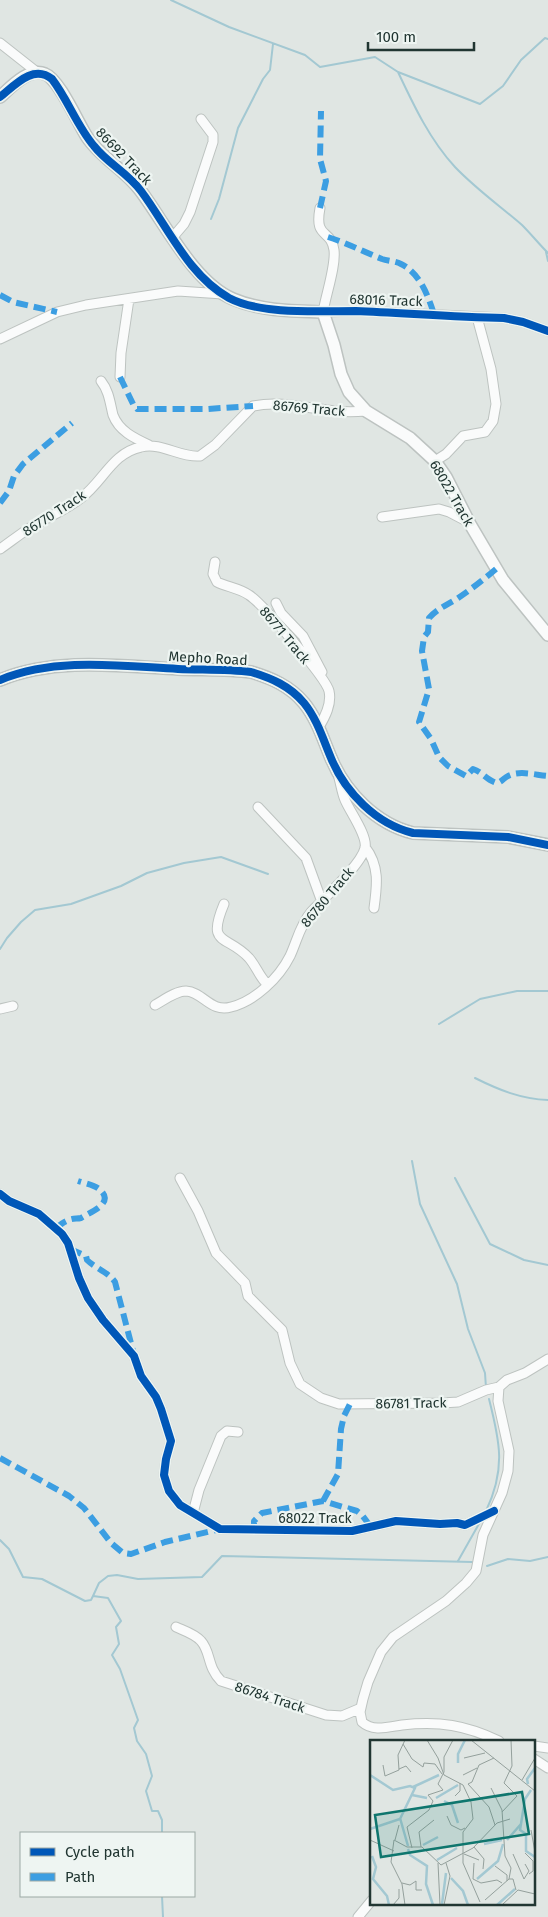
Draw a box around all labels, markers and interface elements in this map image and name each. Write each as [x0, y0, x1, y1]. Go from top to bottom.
scale bar [368, 20, 474, 52]
text: 100 m [376, 28, 416, 46]
street label: 86692 Track [92, 124, 156, 189]
street label: 68016 Track [349, 291, 424, 310]
street label: 86769 Track [272, 397, 347, 420]
street label: 68022 Track [426, 457, 478, 530]
street label: 86770 Track [20, 486, 90, 540]
street label: 86771 Track [256, 603, 314, 668]
street label: Mepho Road [168, 648, 248, 669]
street label: 86780 Track [297, 863, 358, 931]
street label: 86781 Track [375, 1394, 447, 1413]
street label: 68022 Track [278, 1510, 353, 1527]
street label: 86784 Track [233, 1678, 308, 1717]
inset map [370, 1740, 536, 1904]
legend [20, 1832, 195, 1897]
text: Cycle path [65, 1843, 135, 1861]
text: Path [65, 1868, 95, 1886]

